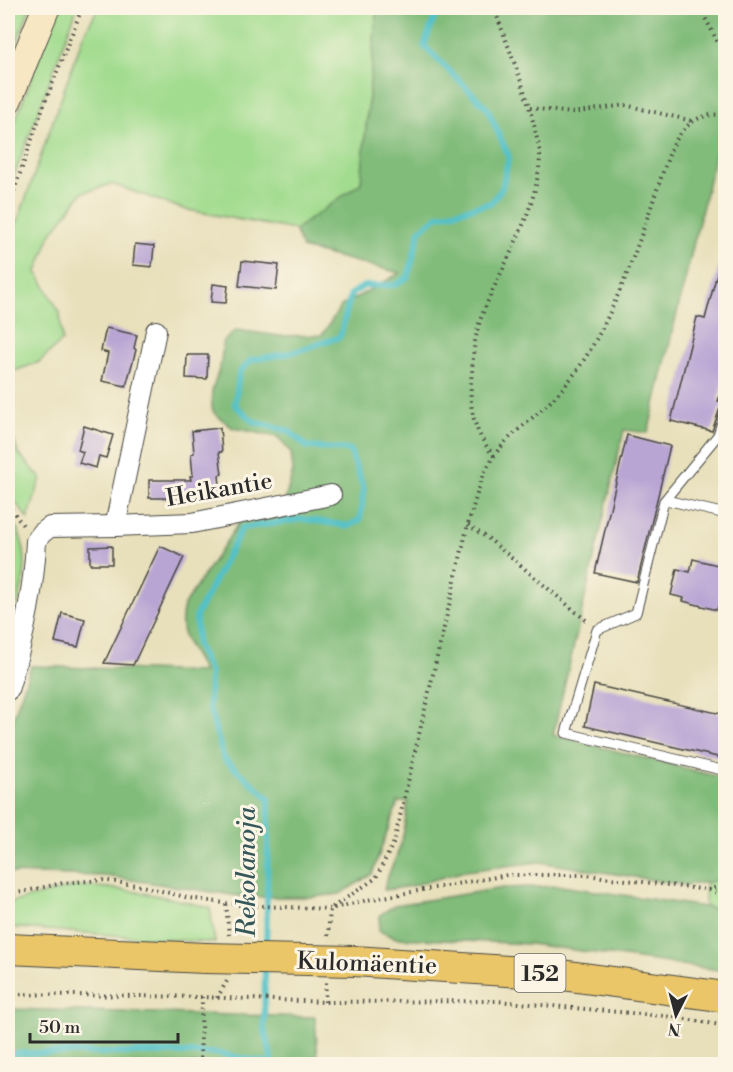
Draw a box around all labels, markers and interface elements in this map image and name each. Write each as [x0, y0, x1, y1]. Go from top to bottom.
street label: Heikantie [164, 466, 275, 514]
water label: Rekolanoja [231, 806, 263, 938]
street label: Kulomäentie [296, 947, 438, 981]
road number: 152 [514, 954, 566, 992]
north arrow [646, 985, 706, 1045]
scale bar [30, 1006, 178, 1044]
text: 50 m [39, 1016, 81, 1039]
text: N [667, 1018, 682, 1040]

